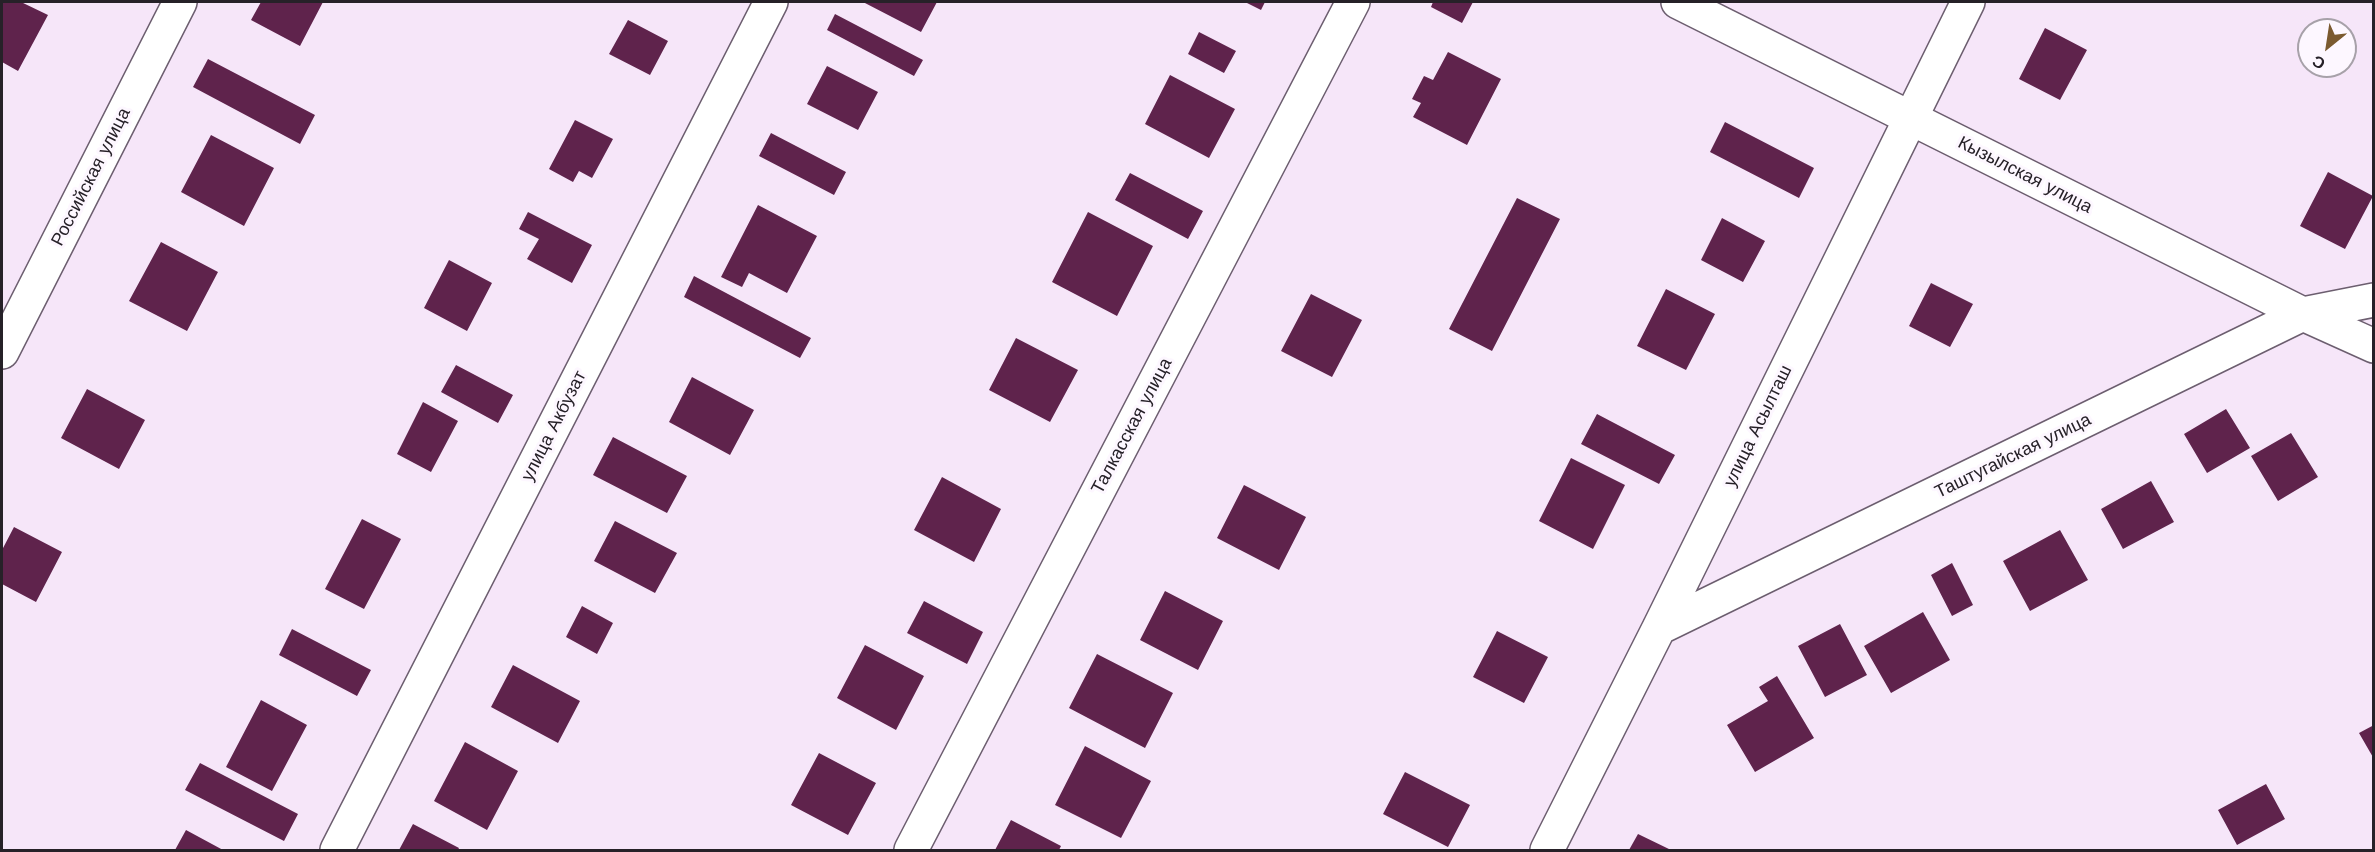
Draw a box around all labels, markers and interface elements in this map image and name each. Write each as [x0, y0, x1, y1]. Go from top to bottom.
north arrow [2297, 18, 2357, 78]
text: С [2309, 51, 2329, 73]
street label: Российская улица [47, 104, 135, 250]
street label: Кызылская улица [1954, 132, 2096, 218]
street label: Талкасская улица [1087, 354, 1177, 498]
street label: улица Асылташ [1719, 362, 1797, 490]
street label: улица Акбузат [517, 367, 591, 485]
street label: Таштугайская улица [1931, 409, 2095, 503]

